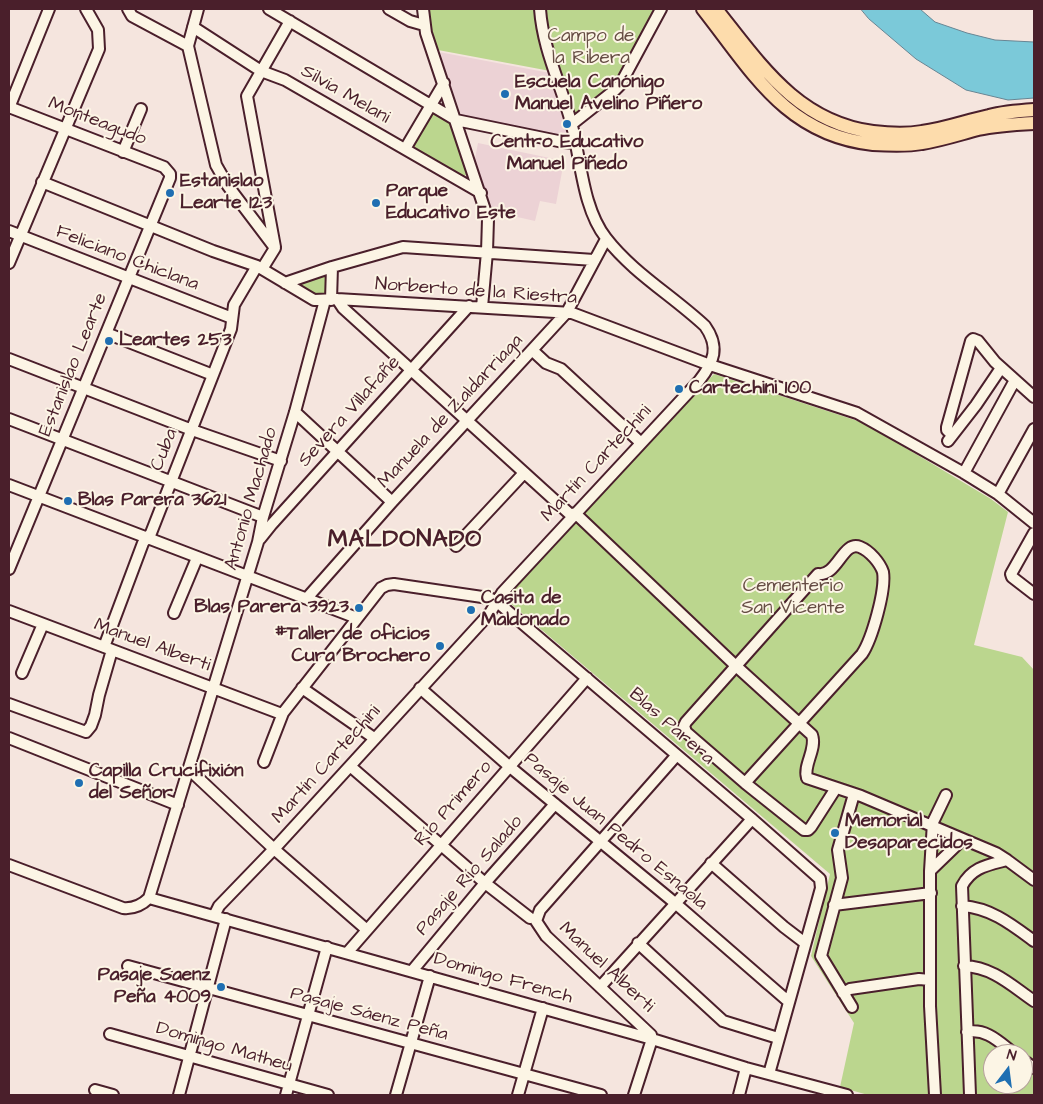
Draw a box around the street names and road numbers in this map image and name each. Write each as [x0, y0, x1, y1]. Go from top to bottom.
street label: Silvia Melani [296, 60, 394, 130]
street label: Monteagudo [45, 93, 149, 151]
street label: Feliciano Chiclana [52, 221, 202, 297]
street label: Norberto de la Riestra [374, 274, 578, 310]
street label: Estanislao Learte [35, 290, 113, 440]
street label: Manuela de Zaldarriaga [374, 330, 528, 494]
street label: Severa Villafañe [294, 352, 406, 472]
street label: Martín Cartechini [537, 401, 657, 527]
street label: Antonio Machado [221, 425, 283, 573]
street label: Cuba [146, 426, 184, 474]
street label: Manuel Alberti [91, 614, 213, 678]
street label: Blas Parera [624, 684, 718, 770]
street label: Martín Cartechini [268, 701, 386, 829]
street label: Pasaje Juan Pedro Esnaola [518, 748, 712, 916]
street label: Río Primero [410, 756, 498, 852]
street label: Pasaje Río Salado [412, 811, 528, 941]
street label: Manuel Alberti [553, 918, 659, 1018]
street label: Domingo French [431, 948, 575, 1010]
street label: Pasaje Sáenz Peña [288, 983, 450, 1047]
street label: Domingo Matheu [153, 1018, 295, 1078]

